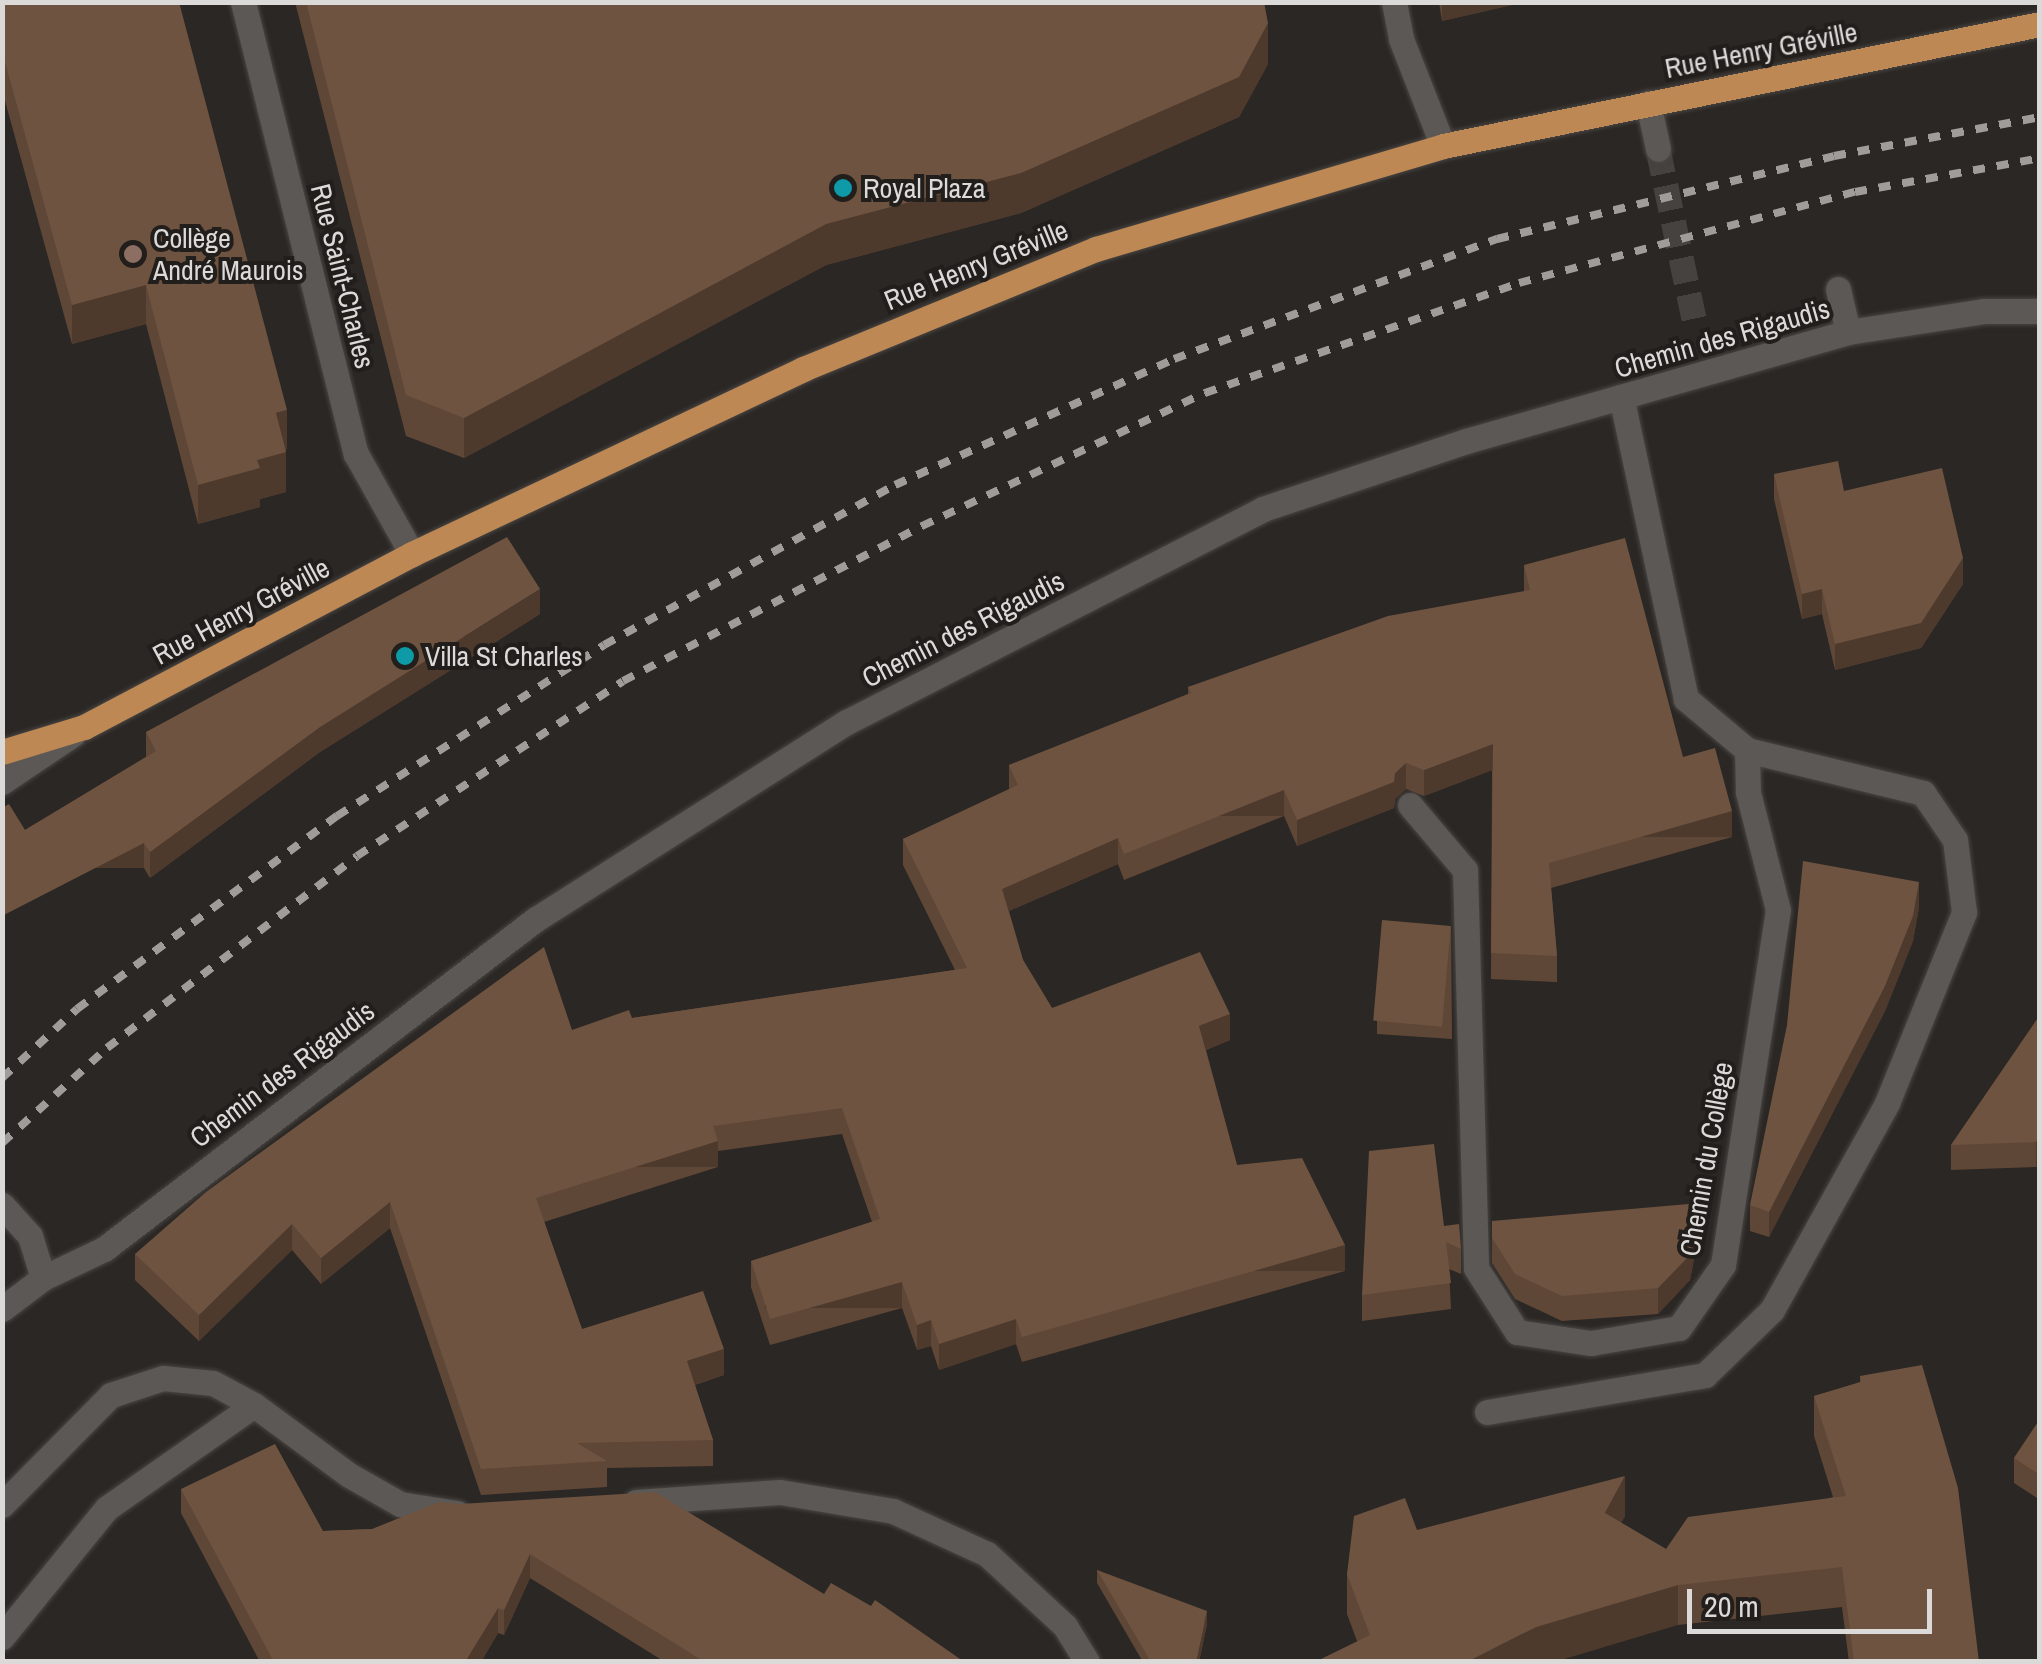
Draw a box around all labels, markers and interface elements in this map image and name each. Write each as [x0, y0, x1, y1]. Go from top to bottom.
street label: Rue Henry Gréville [1662, 15, 1860, 85]
place label: Royal Plaza [863, 171, 985, 205]
marker: Royal Plaza [832, 177, 854, 199]
street label: Rue Saint-Charles [304, 180, 382, 372]
street label: Rue Henry Gréville [879, 213, 1073, 317]
place label: Collège André Maurois [153, 221, 304, 287]
marker: Collège André Maurois [122, 243, 144, 265]
street label: Chemin des Rigaudis [1611, 291, 1833, 385]
street label: Rue Henry Gréville [147, 550, 335, 672]
street label: Chemin des Rigaudis [856, 564, 1070, 694]
place label: Villa St Charles [425, 639, 583, 673]
marker: Villa St Charles [394, 645, 416, 667]
street label: Chemin des Rigaudis [183, 994, 381, 1154]
street label: Chemin du Collège [1672, 1059, 1740, 1259]
scale bar [1692, 1569, 1937, 1631]
text: 20 m [1704, 1586, 1759, 1626]

